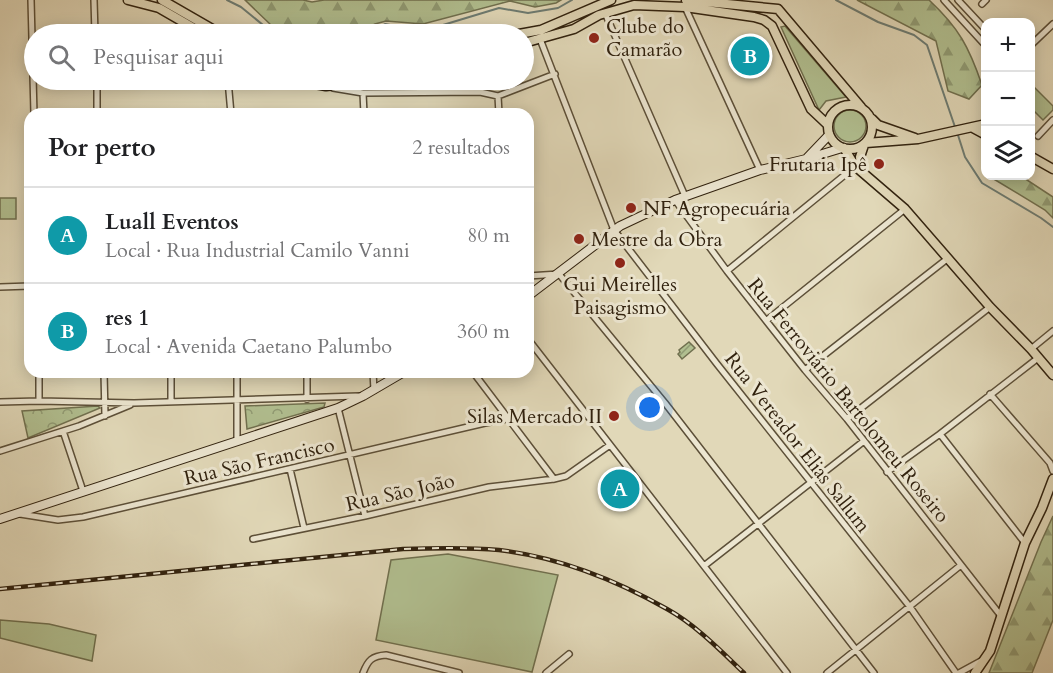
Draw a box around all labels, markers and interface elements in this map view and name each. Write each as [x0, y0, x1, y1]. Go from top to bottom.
place label: Clube do Camarão [606, 13, 684, 63]
map controls [981, 18, 1035, 180]
button: + [981, 18, 1035, 72]
search box [24, 24, 534, 90]
marker: Clube do Camarão [587, 31, 601, 45]
pin: B [730, 34, 770, 78]
icon: search [45, 41, 78, 74]
text: Pesquisar aqui [93, 42, 224, 72]
button: − [981, 72, 1035, 126]
button: layers [981, 126, 1035, 180]
text: Por perto [48, 130, 156, 165]
text: 2 resultados [412, 134, 510, 161]
place label: Frutaria Ipê [769, 151, 867, 178]
marker: Frutaria Ipê [872, 157, 886, 171]
place label: NF Agropecuária [643, 195, 791, 222]
marker: NF Agropecuária [624, 201, 638, 215]
text: Luall Eventos [105, 207, 239, 237]
text: A [60, 222, 75, 249]
text: 80 m [467, 222, 510, 249]
place label: Mestre da Obra [591, 226, 723, 253]
marker: Mestre da Obra [572, 232, 586, 246]
text: Local · Rua Industrial Camilo Vanni [105, 237, 410, 264]
marker: Gui Meirelles Paisagismo [613, 256, 627, 270]
place label: Gui Meirelles Paisagismo [563, 271, 677, 321]
street label: Rua Ferroviário Bartolomeu Roseiro [741, 272, 956, 528]
text: res 1 [105, 303, 150, 333]
text: B [60, 318, 75, 345]
text: 360 m [457, 318, 510, 345]
text: Local · Avenida Caetano Palumbo [105, 333, 392, 360]
street label: Rua Vereador Elias Sallum [719, 346, 877, 538]
your location [635, 393, 664, 422]
place label: Silas Mercado II [467, 403, 602, 430]
marker: Silas Mercado II [607, 409, 621, 423]
street label: Rua São Francisco [181, 431, 337, 492]
pin: A [600, 466, 640, 512]
street label: Rua São João [343, 467, 457, 518]

